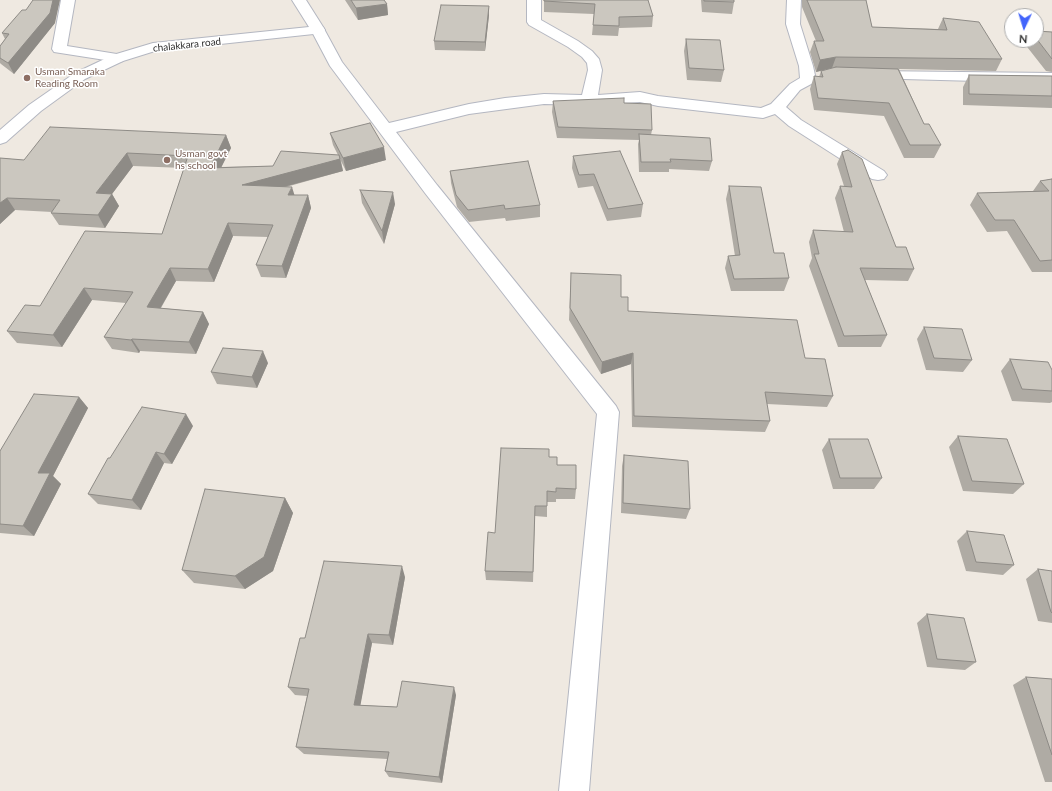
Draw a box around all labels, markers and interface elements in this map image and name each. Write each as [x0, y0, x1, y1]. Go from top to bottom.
north arrow [1004, 8, 1044, 48]
text: N [1019, 33, 1028, 46]
street label: chalakkara road [152, 35, 222, 55]
place label: Usman Smaraka Reading Room [35, 66, 105, 90]
marker: Usman Smaraka Reading Room [22, 73, 32, 83]
place label: Usman govt hs school [175, 148, 227, 172]
marker: Usman govt hs school [162, 155, 172, 165]

